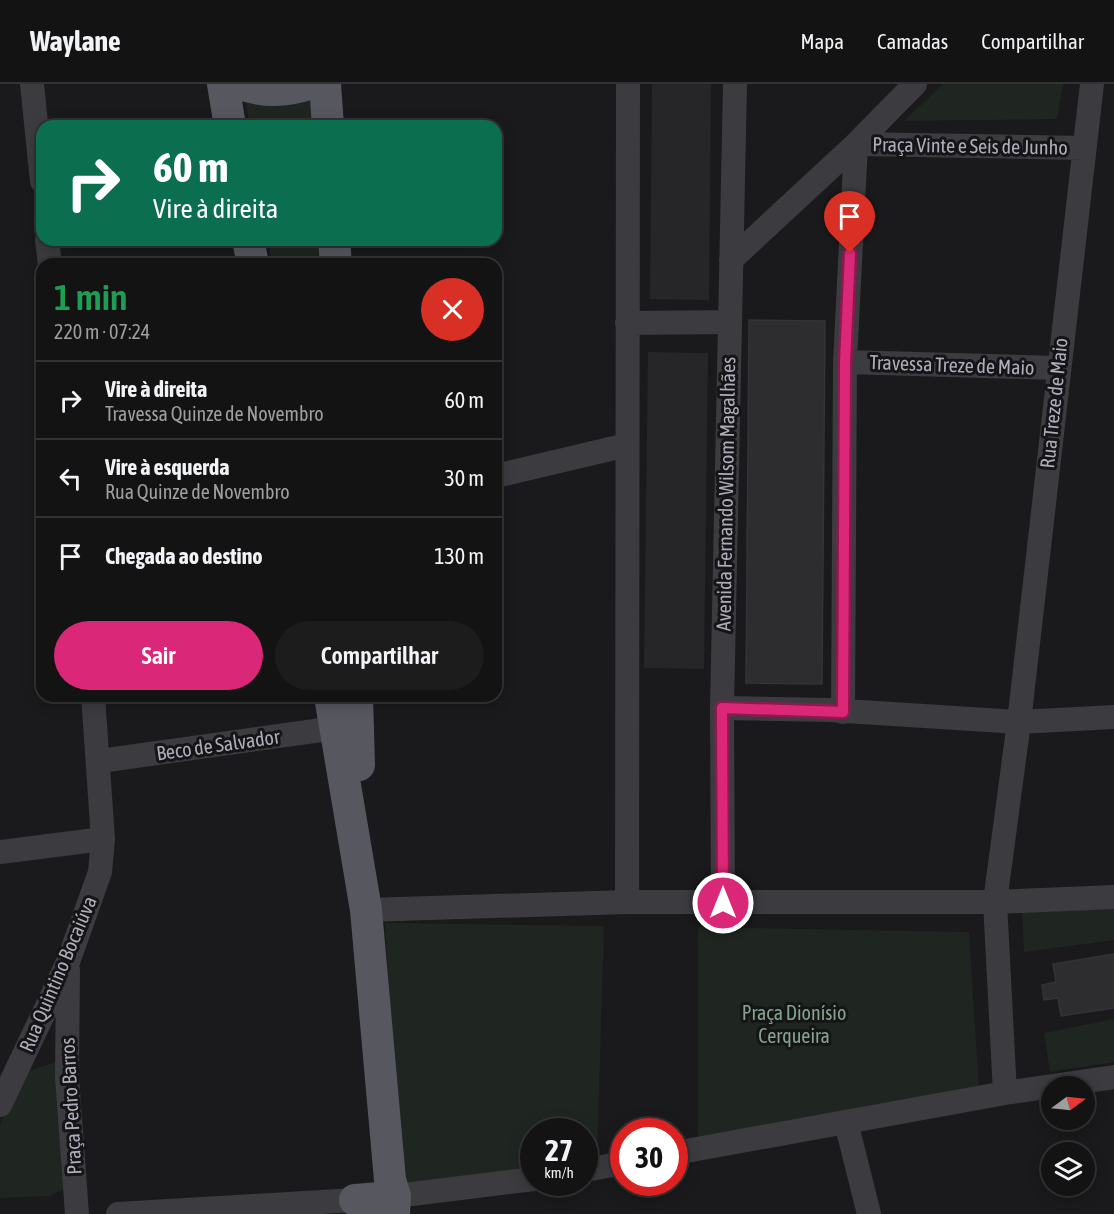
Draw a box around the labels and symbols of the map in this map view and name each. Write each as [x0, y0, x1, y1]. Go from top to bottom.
street label: Praça Vinte e Seis de Junho [872, 132, 1068, 159]
pin [824, 191, 875, 253]
street label: Rua Treze de Maio [1035, 337, 1072, 469]
street label: Travessa Treze de Maio [869, 350, 1035, 379]
street label: Avenida Fernando Wilsom Magalhães [712, 357, 739, 631]
street label: Beco de Salvador [155, 724, 282, 765]
position arrow [691, 871, 755, 935]
street label: Rua Quintino Bocaiúva [14, 893, 101, 1055]
park label: Praça Dionísio Cerqueira [742, 1001, 846, 1047]
street label: Praça Pedro Barros [55, 1037, 86, 1175]
north arrow [1041, 1076, 1095, 1130]
speed limit sign: 30 [610, 1118, 688, 1196]

